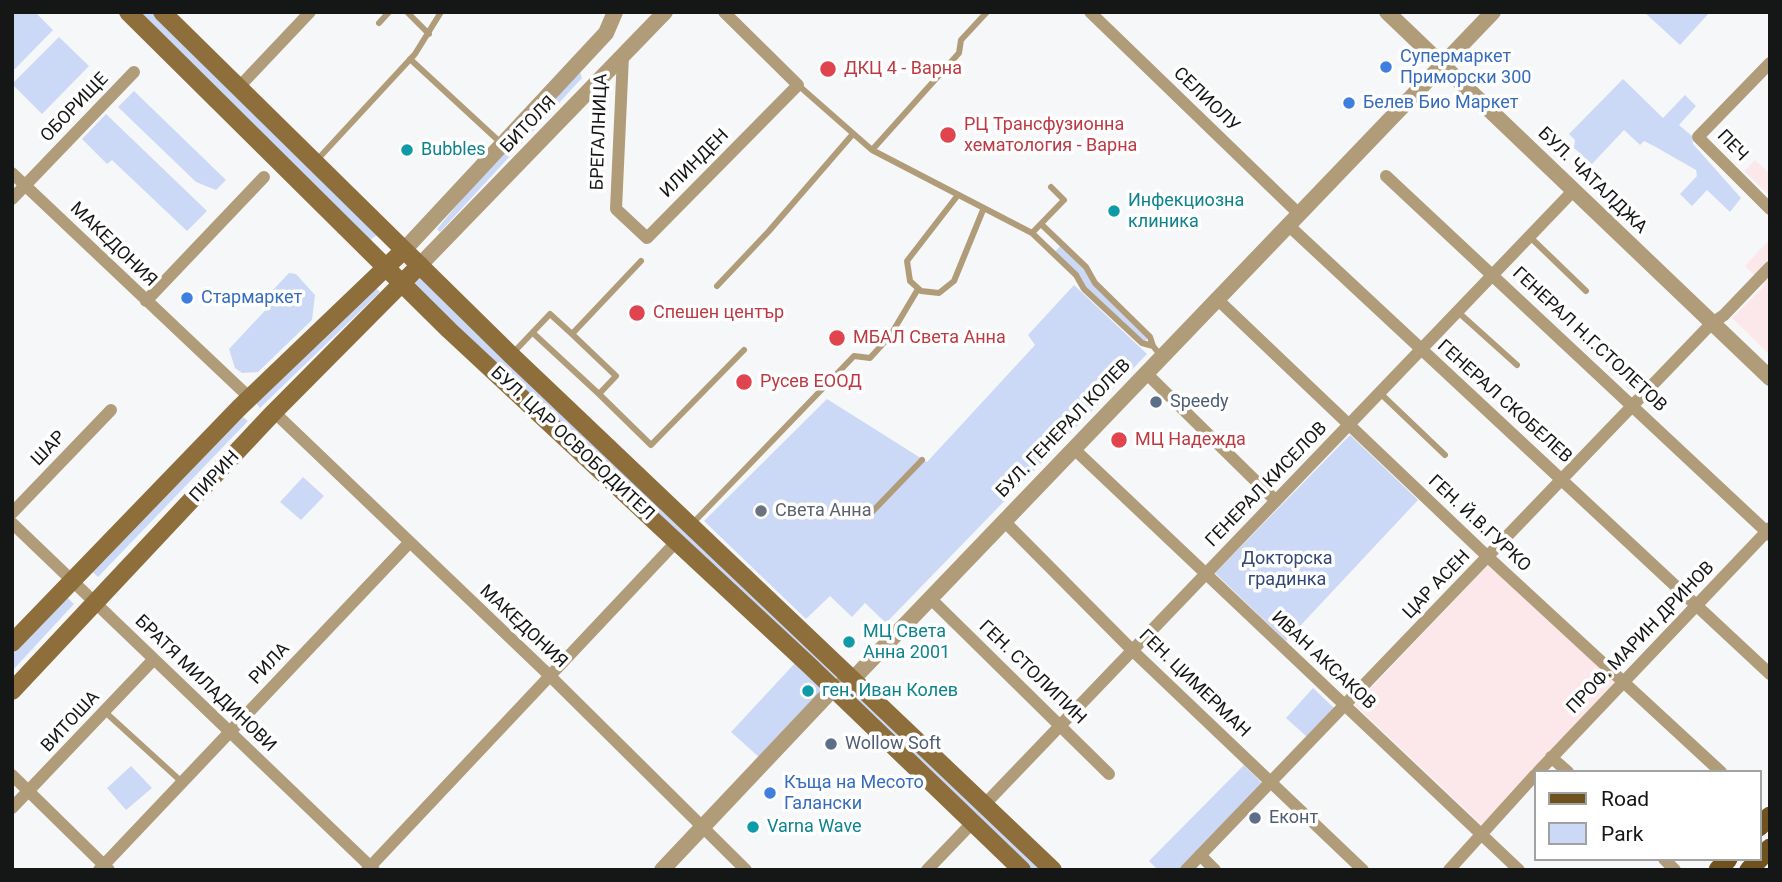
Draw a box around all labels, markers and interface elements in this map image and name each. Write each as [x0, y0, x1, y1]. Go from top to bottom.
place label: Супермаркет Приморски 300 [1400, 46, 1531, 88]
place label: ДКЦ 4 - Варна [844, 58, 962, 80]
marker: ДКЦ 4 - Варна [818, 59, 838, 79]
marker: Супермаркет Приморски 300 [1378, 59, 1394, 75]
street label: СЕЛИОЛУ [1168, 63, 1244, 137]
street label: ОБОРИЩЕ [37, 69, 113, 147]
street label: БРЕГАЛНИЦА [587, 73, 613, 191]
street label: БИТОЛЯ [497, 92, 561, 158]
place label: Белев Био Маркет [1363, 92, 1518, 114]
marker: Белев Био Маркет [1341, 95, 1357, 111]
place label: РЦ Трансфузионна хематология - Варна [964, 114, 1137, 156]
street label: БУЛ. ЧАТАЛДЖА [1533, 123, 1651, 239]
street label: ИЛИНДЕН [656, 125, 734, 203]
marker: РЦ Трансфузионна хематология - Варна [938, 125, 958, 145]
street label: ПЕЧ [1712, 126, 1752, 166]
place label: Bubbles [421, 139, 486, 161]
marker: Bubbles [399, 142, 415, 158]
place label: Инфекциозна клиника [1128, 190, 1244, 232]
street label: МАКЕДОНИЯ [65, 198, 161, 292]
marker: Инфекциозна клиника [1106, 203, 1122, 219]
street label: ГЕНЕРАЛ Н.Г.СТОЛЕТОВ [1507, 263, 1671, 417]
place label: Стармаркет [201, 287, 302, 309]
marker: Стармаркет [179, 290, 195, 306]
place label: Спешен център [653, 302, 784, 324]
marker: Спешен център [627, 303, 647, 323]
place label: МБАЛ Света Анна [853, 327, 1006, 349]
marker: МБАЛ Света Анна [827, 328, 847, 348]
street label: ГЕНЕРАЛ СКОБЕЛЕВ [1432, 336, 1576, 468]
street label: БУЛ. ГЕНЕРАЛ КОЛЕВ [992, 355, 1136, 503]
street label: БУЛ. ЦАР ОСВОБОДИТЕЛ [486, 362, 658, 526]
place label: Русев ЕООД [760, 371, 862, 393]
marker: Русев ЕООД [734, 372, 754, 392]
place label: Speedy [1170, 391, 1229, 413]
marker: Speedy [1148, 394, 1164, 410]
street label: ГЕНЕРАЛ КИСЕЛОВ [1202, 418, 1332, 552]
street label: ШАР [27, 427, 71, 471]
place label: МЦ Надежда [1135, 429, 1246, 451]
marker: МЦ Надежда [1109, 430, 1129, 450]
street label: ПИРИН [186, 447, 244, 507]
street label: ГЕН. Й.В.ГУРКО [1423, 471, 1535, 577]
place label: Света Анна [775, 500, 872, 522]
marker: Света Анна [753, 503, 769, 519]
street label: ЦАР АСЕН [1399, 546, 1475, 624]
park label: Докторска градинка [1241, 548, 1333, 590]
street label: ПРОФ. МАРИН ДРИНОВ [1563, 557, 1719, 719]
street label: МАКЕДОНИЯ [475, 581, 571, 673]
street label: ИВАН АКСАКОВ [1266, 607, 1380, 715]
street label: БРАТЯ МИЛАДИНОВИ [130, 611, 280, 757]
street label: ГЕН. СТОЛИПИН [974, 616, 1090, 730]
place label: МЦ Света Анна 2001 [863, 621, 950, 664]
street label: ГЕН. ЦИМЕРМАН [1134, 626, 1254, 742]
marker: МЦ Света Анна 2001 [841, 634, 857, 650]
street label: РИЛА [245, 639, 295, 689]
place label: ген. Иван Колев [822, 680, 958, 702]
marker: ген. Иван Колев [800, 683, 816, 699]
street label: ВИТОША [37, 687, 105, 757]
place label: Wollow Soft [845, 733, 941, 755]
marker: Wollow Soft [823, 736, 839, 752]
legend [1534, 770, 1761, 861]
place label: Къща на Месото Галански [784, 772, 924, 814]
marker: Къща на Месото Галански [762, 785, 778, 801]
text: Road [1601, 787, 1649, 811]
place label: Еконт [1269, 807, 1318, 829]
marker: Еконт [1247, 810, 1263, 826]
place label: Varna Wave [767, 816, 862, 838]
marker: Varna Wave [745, 819, 761, 835]
text: Park [1601, 822, 1643, 846]

